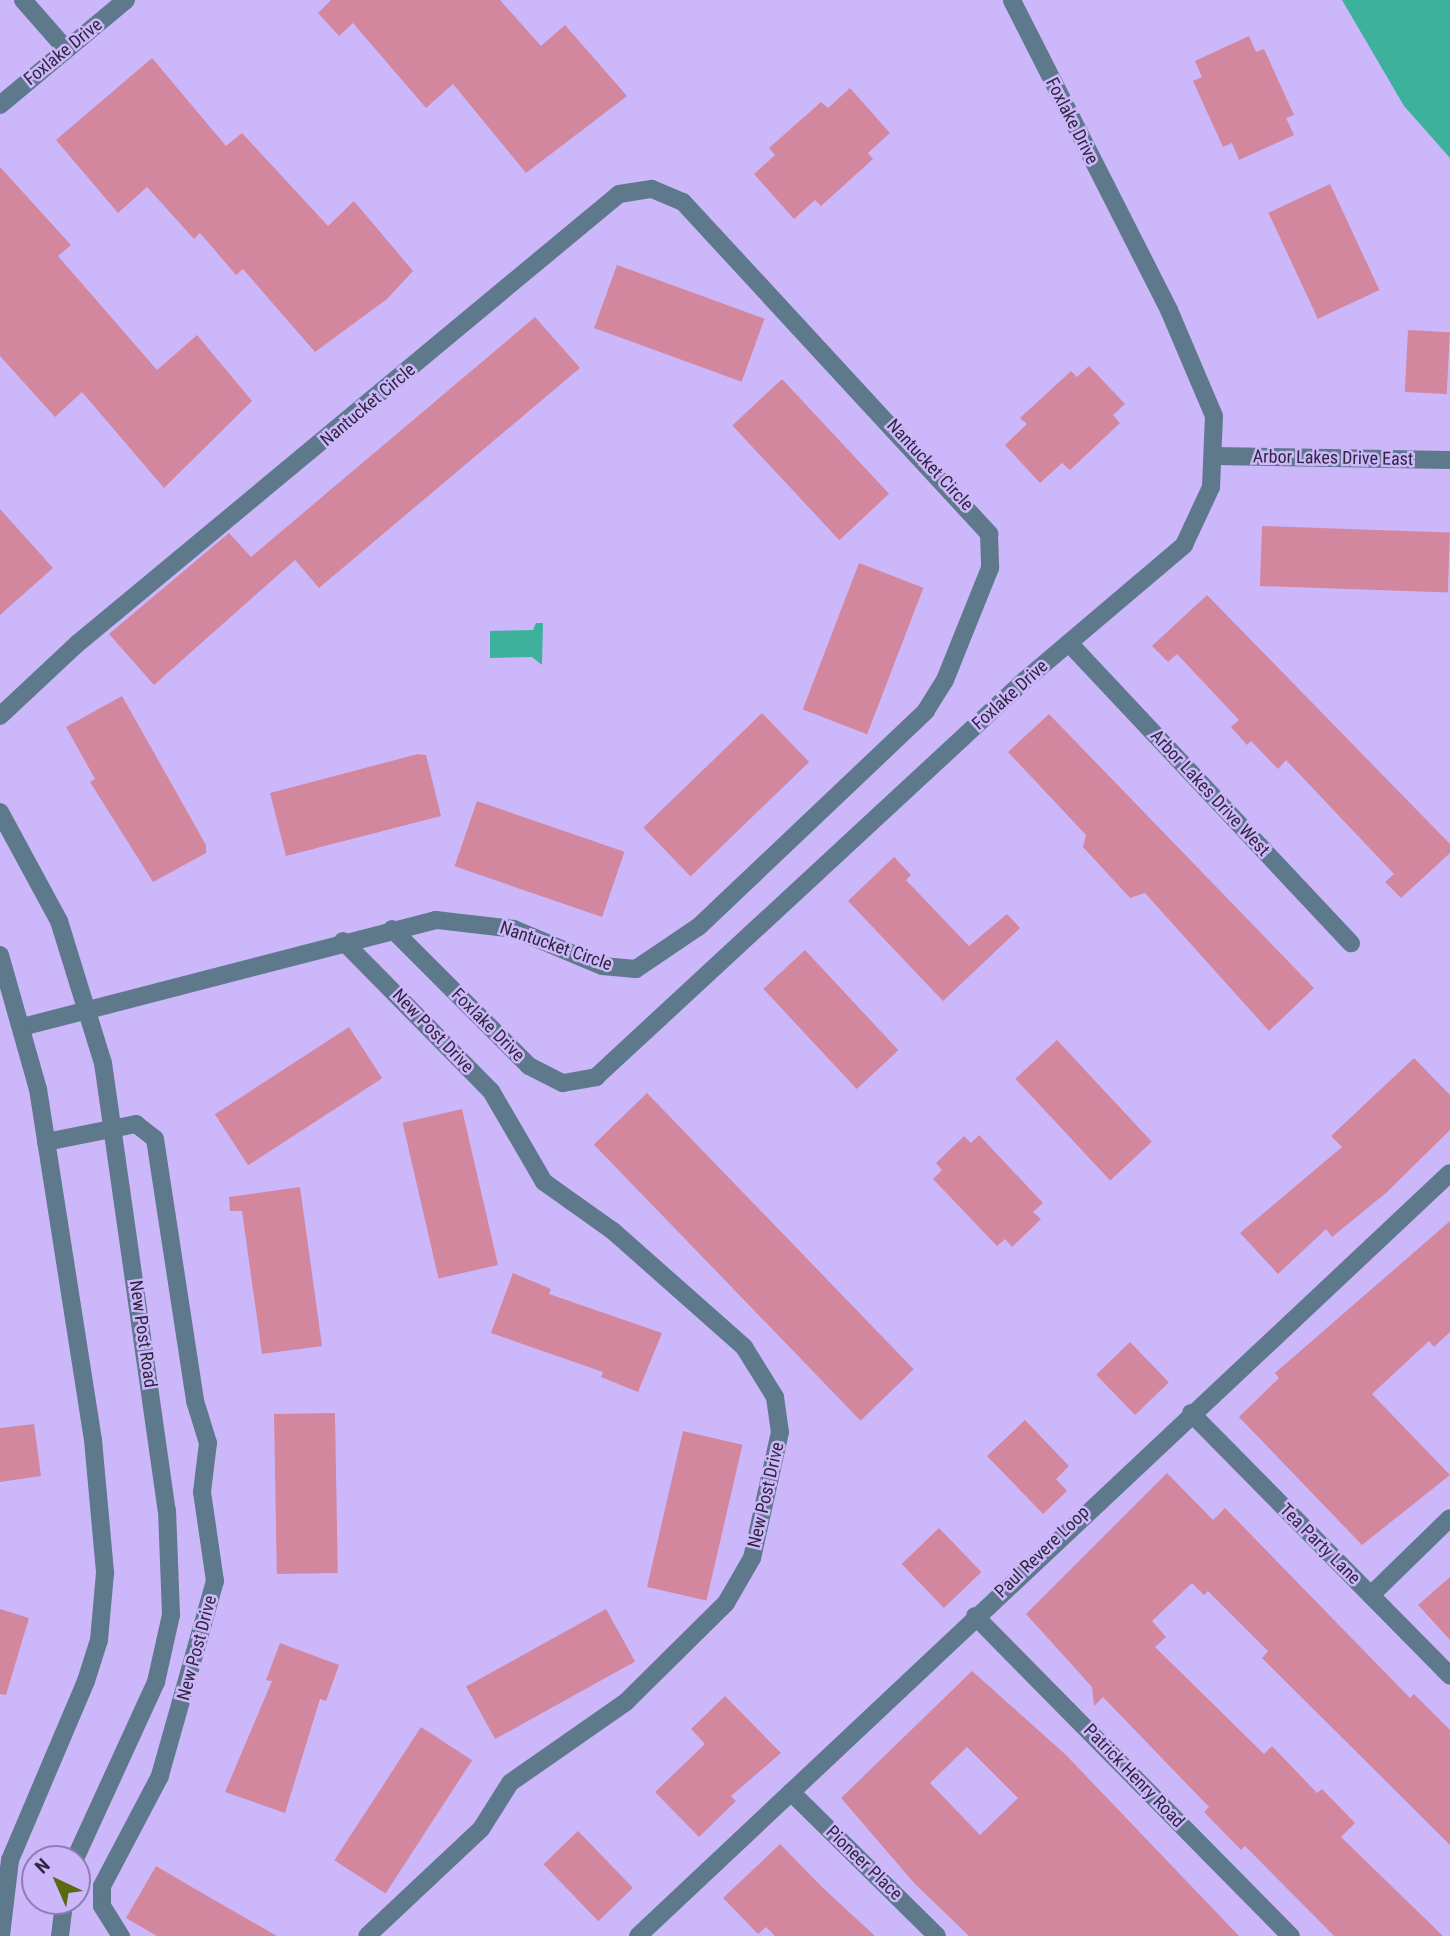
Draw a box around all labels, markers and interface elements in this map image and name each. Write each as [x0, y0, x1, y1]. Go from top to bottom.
street label: Foxlake Drive [20, 14, 106, 90]
street label: Foxlake Drive [1041, 74, 1103, 168]
street label: Nantucket Circle [316, 359, 420, 451]
street label: Nantucket Circle [882, 415, 978, 515]
street label: Arbor Lakes Drive East [1253, 446, 1413, 470]
street label: Foxlake Drive [968, 655, 1052, 735]
street label: Arbor Lakes Drive West [1146, 725, 1274, 861]
street label: Nantucket Circle [497, 917, 615, 975]
street label: Foxlake Drive [447, 984, 529, 1066]
street label: New Post Drive [388, 985, 478, 1077]
street label: New Post Road [125, 1279, 161, 1389]
street label: New Post Drive [743, 1440, 789, 1550]
street label: Tea Party Lane [1275, 1499, 1365, 1589]
street label: Paul Revere Loop [990, 1502, 1094, 1602]
street label: New Post Drive [173, 1593, 221, 1703]
street label: Patrick Henry Road [1079, 1720, 1189, 1832]
street label: Pioneer Place [821, 1821, 907, 1905]
north arrow [21, 1845, 91, 1915]
text: N [30, 1854, 55, 1878]

